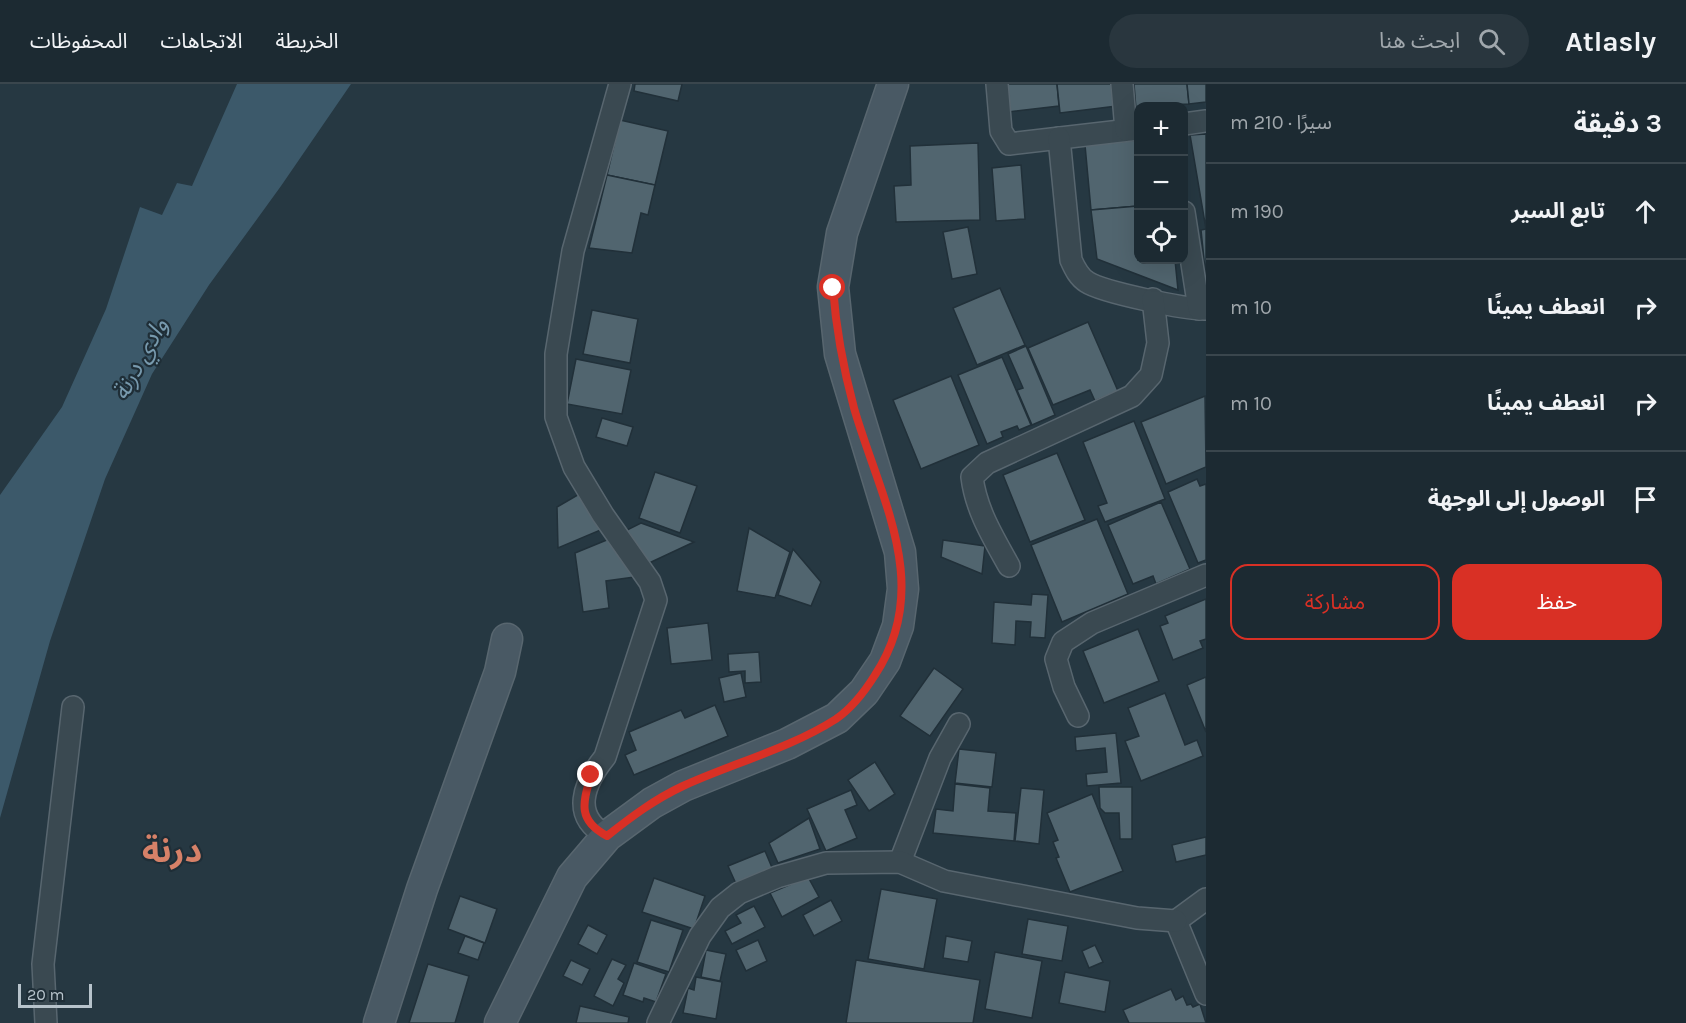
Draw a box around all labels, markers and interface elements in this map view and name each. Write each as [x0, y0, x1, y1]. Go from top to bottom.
search box [1109, 14, 1529, 68]
icon: search [1475, 25, 1508, 58]
text: Atlasly [1565, 25, 1656, 58]
text: ابحث هنا [1379, 28, 1460, 54]
text: المحفوظات [30, 29, 127, 53]
text: الاتجاهات [160, 29, 242, 53]
text: الخريطة [275, 29, 338, 53]
map controls [1134, 102, 1188, 264]
button: + [1134, 102, 1188, 156]
text: 3 دقيقة [1574, 108, 1662, 139]
text: سيرًا · 210 m [1230, 111, 1332, 134]
button: − [1134, 156, 1188, 210]
icon: ahead [1629, 195, 1662, 228]
text: تابع السير [1511, 198, 1605, 224]
text: 190 m [1230, 200, 1284, 223]
button: locate [1134, 210, 1188, 264]
route start [819, 274, 845, 300]
icon: right [1629, 291, 1662, 324]
text: انعطف يمينًا [1487, 294, 1605, 320]
text: 10 m [1230, 296, 1272, 319]
water label: وادي درنة [106, 313, 178, 407]
icon: right [1629, 387, 1662, 420]
text: انعطف يمينًا [1487, 390, 1605, 416]
text: 10 m [1230, 392, 1272, 415]
icon: arrive [1629, 483, 1662, 516]
text: الوصول إلى الوجهة [1428, 486, 1605, 512]
button: مشاركة [1230, 564, 1440, 640]
button: حفظ [1452, 564, 1662, 640]
route end [577, 761, 603, 787]
district label: درنة [142, 831, 202, 871]
scale bar [18, 981, 92, 1008]
text: 20 m [27, 985, 65, 1004]

